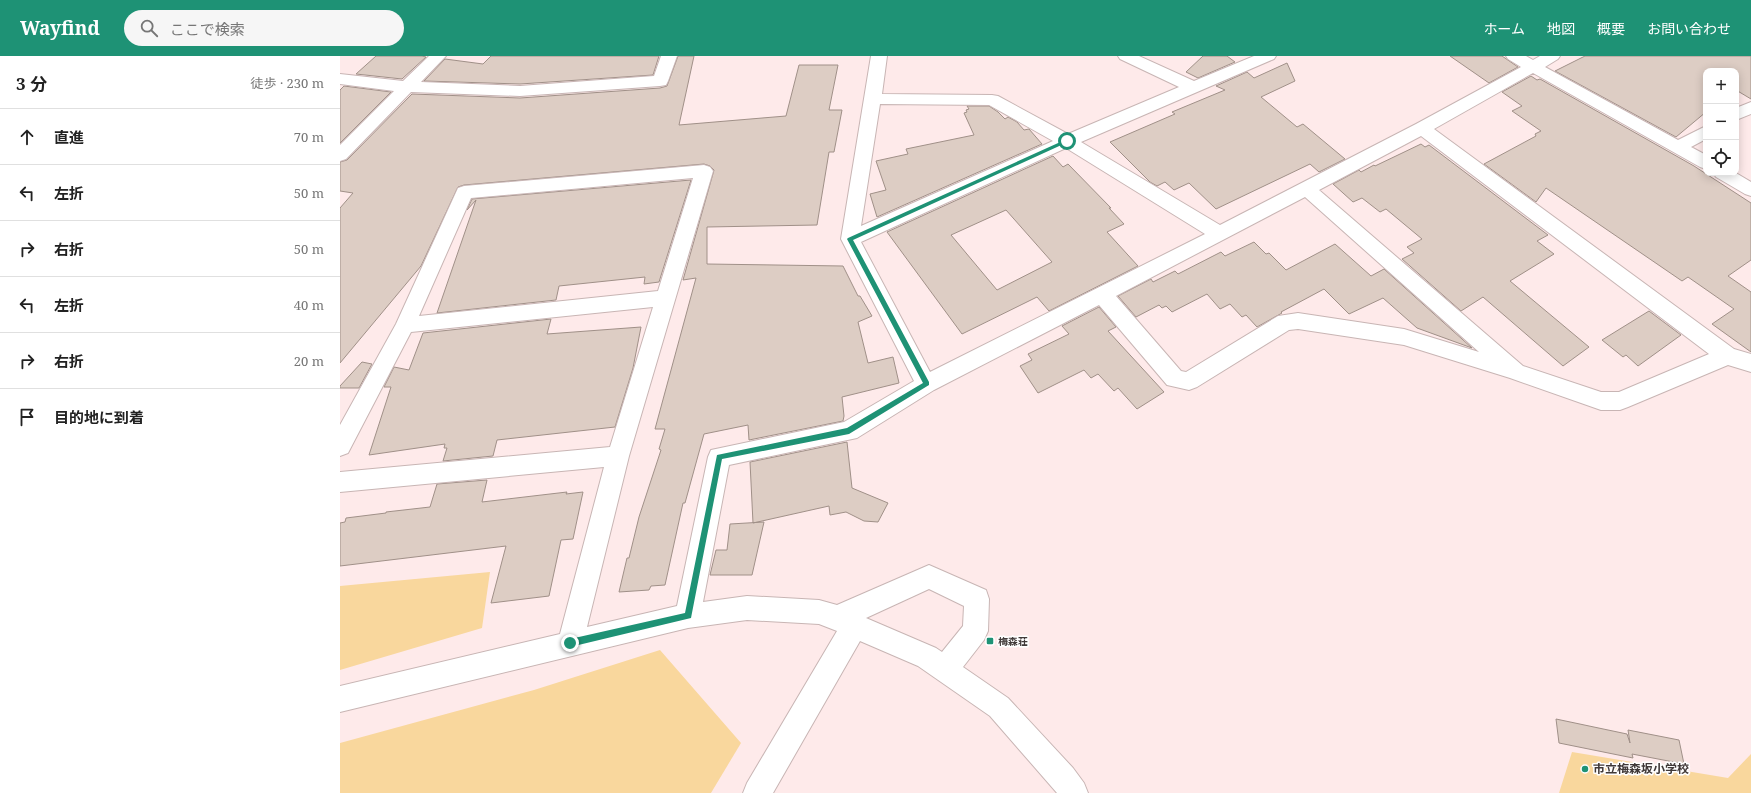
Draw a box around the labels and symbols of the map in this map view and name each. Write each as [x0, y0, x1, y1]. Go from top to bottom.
route start [1058, 132, 1076, 150]
route end [561, 634, 579, 652]
place label: 梅森荘 [998, 634, 1028, 648]
marker: 梅森荘 [985, 636, 995, 646]
place label: 市立梅森坂小学校 [1593, 760, 1689, 777]
marker: 市立梅森坂小学校 [1580, 764, 1590, 774]

